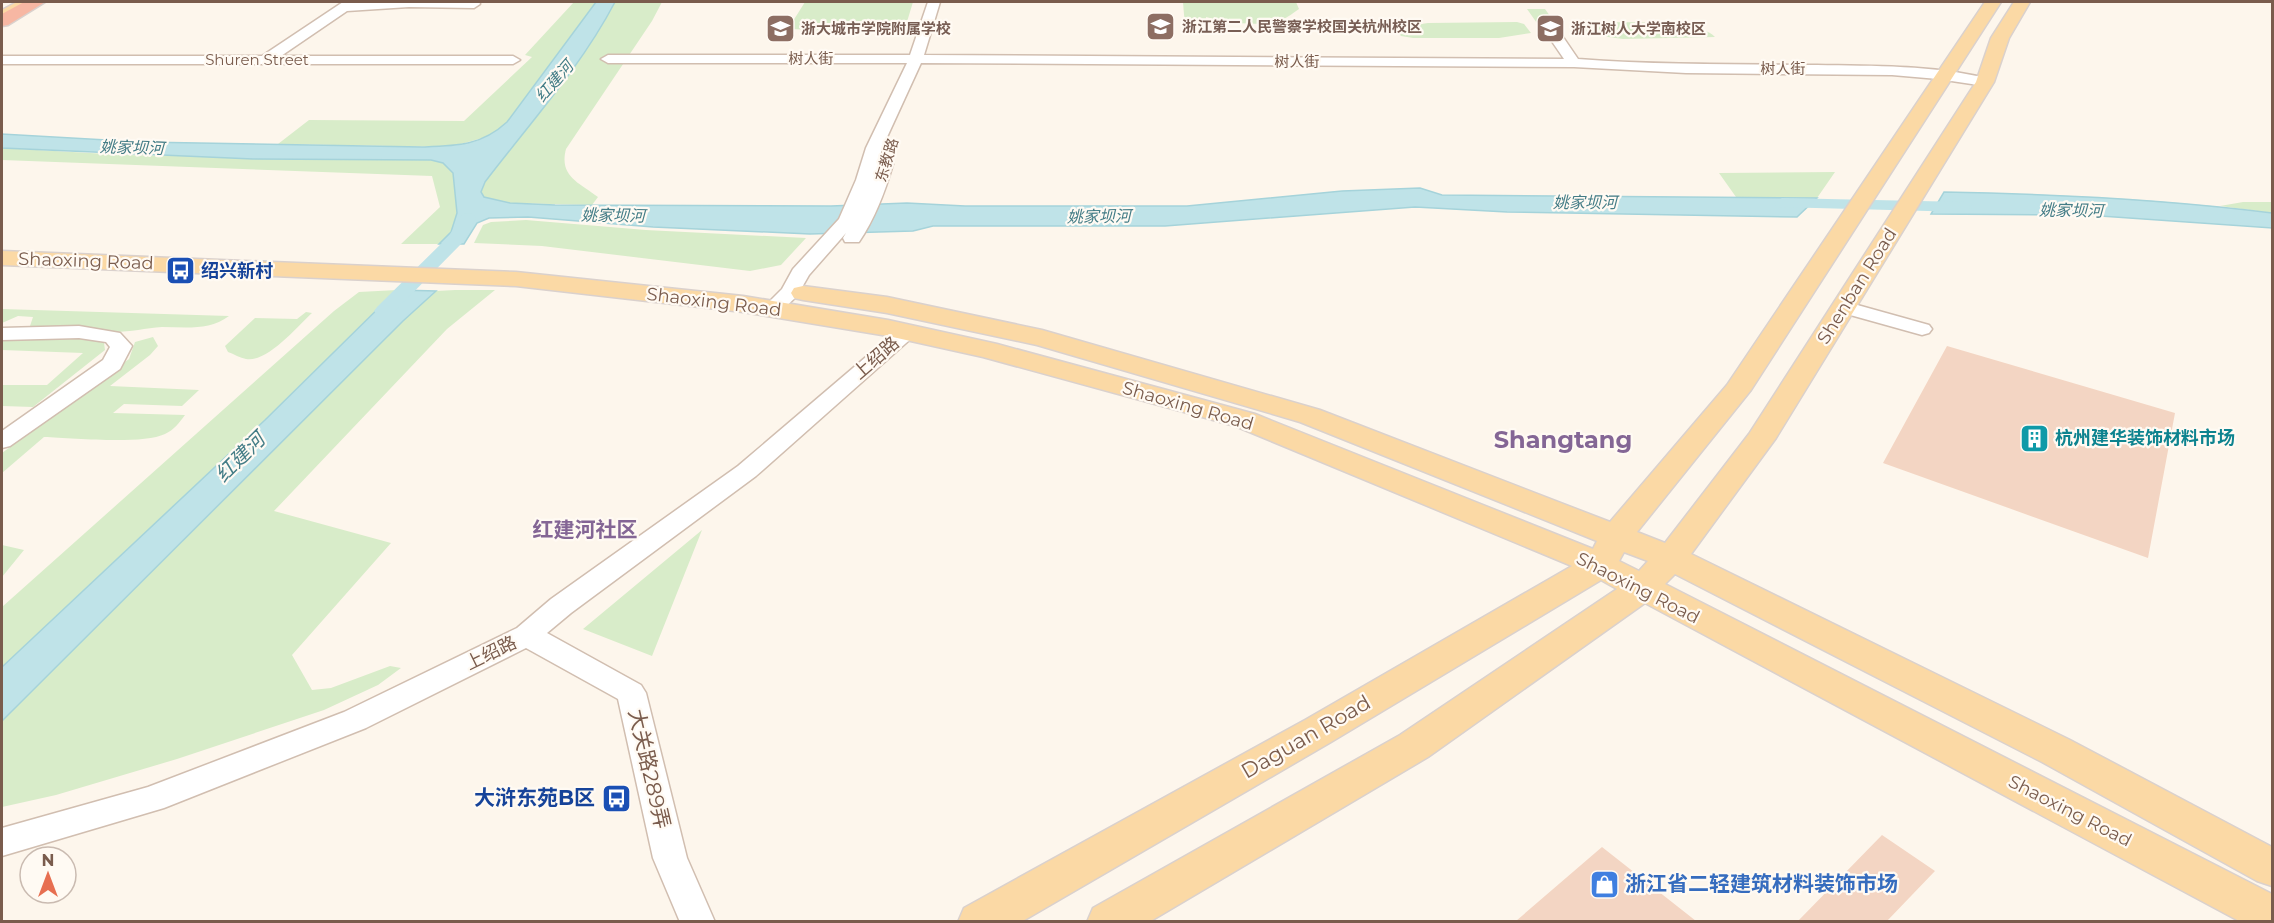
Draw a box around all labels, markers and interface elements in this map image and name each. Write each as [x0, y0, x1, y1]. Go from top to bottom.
school or university icon: 浙江第二人民警察学校国关杭州校区 [1145, 11, 1177, 43]
school or university icon: 浙大城市学院附属学校 [764, 13, 796, 45]
school or university icon: 浙江树人大学南校区 [1534, 13, 1566, 45]
place label: 浙江第二人民警察学校国关杭州校区 [1182, 17, 1422, 36]
place label: 浙大城市学院附属学校 [801, 19, 951, 38]
place label: 浙江树人大学南校区 [1571, 19, 1706, 38]
street label: 树人街 [788, 49, 834, 68]
street label: Shuren Street [205, 50, 309, 69]
street label: 树人街 [1274, 52, 1320, 71]
water label: 红建河 [531, 55, 579, 106]
street label: 树人街 [1760, 59, 1806, 78]
street label: 东教路 [871, 136, 902, 184]
water label: 姚家坝河 [100, 137, 167, 158]
water label: 姚家坝河 [1553, 193, 1620, 212]
water label: 姚家坝河 [2039, 200, 2106, 221]
water label: 姚家坝河 [581, 205, 648, 226]
water label: 姚家坝河 [1067, 206, 1134, 227]
street label: Shenban Road [1812, 224, 1902, 348]
street label: Shaoxing Road [18, 248, 154, 274]
bus stop icon: 绍兴新村 [164, 255, 196, 287]
place label: 绍兴新村 [201, 260, 273, 282]
street label: Shaoxing Road [645, 283, 783, 321]
street label: 上绍路 [848, 332, 904, 384]
street label: Shaoxing Road [1120, 377, 1256, 435]
building icon: 杭州建华装饰材料市场 [2018, 422, 2050, 454]
water label: 红建河 [210, 424, 273, 487]
district label: Shangtang [1494, 425, 1632, 454]
place label: 杭州建华装饰材料市场 [2055, 427, 2235, 449]
district label: 红建河社区 [533, 517, 638, 542]
street label: Shaoxing Road [1573, 547, 1703, 629]
street label: 上绍路 [462, 631, 520, 675]
street label: Daguan Road [1237, 689, 1375, 784]
street label: 大关路289弄 [624, 707, 675, 831]
street label: Shaoxing Road [2005, 770, 2135, 852]
bus stop icon: 大浒东苑B区 [600, 782, 632, 814]
place label: 大浒东苑B区 [474, 785, 595, 810]
north arrow [18, 845, 78, 905]
text: N [42, 851, 54, 870]
shop icon: 浙江省二轻建筑材料装饰市场 [1588, 868, 1620, 900]
place label: 浙江省二轻建筑材料装饰市场 [1625, 871, 1898, 896]

